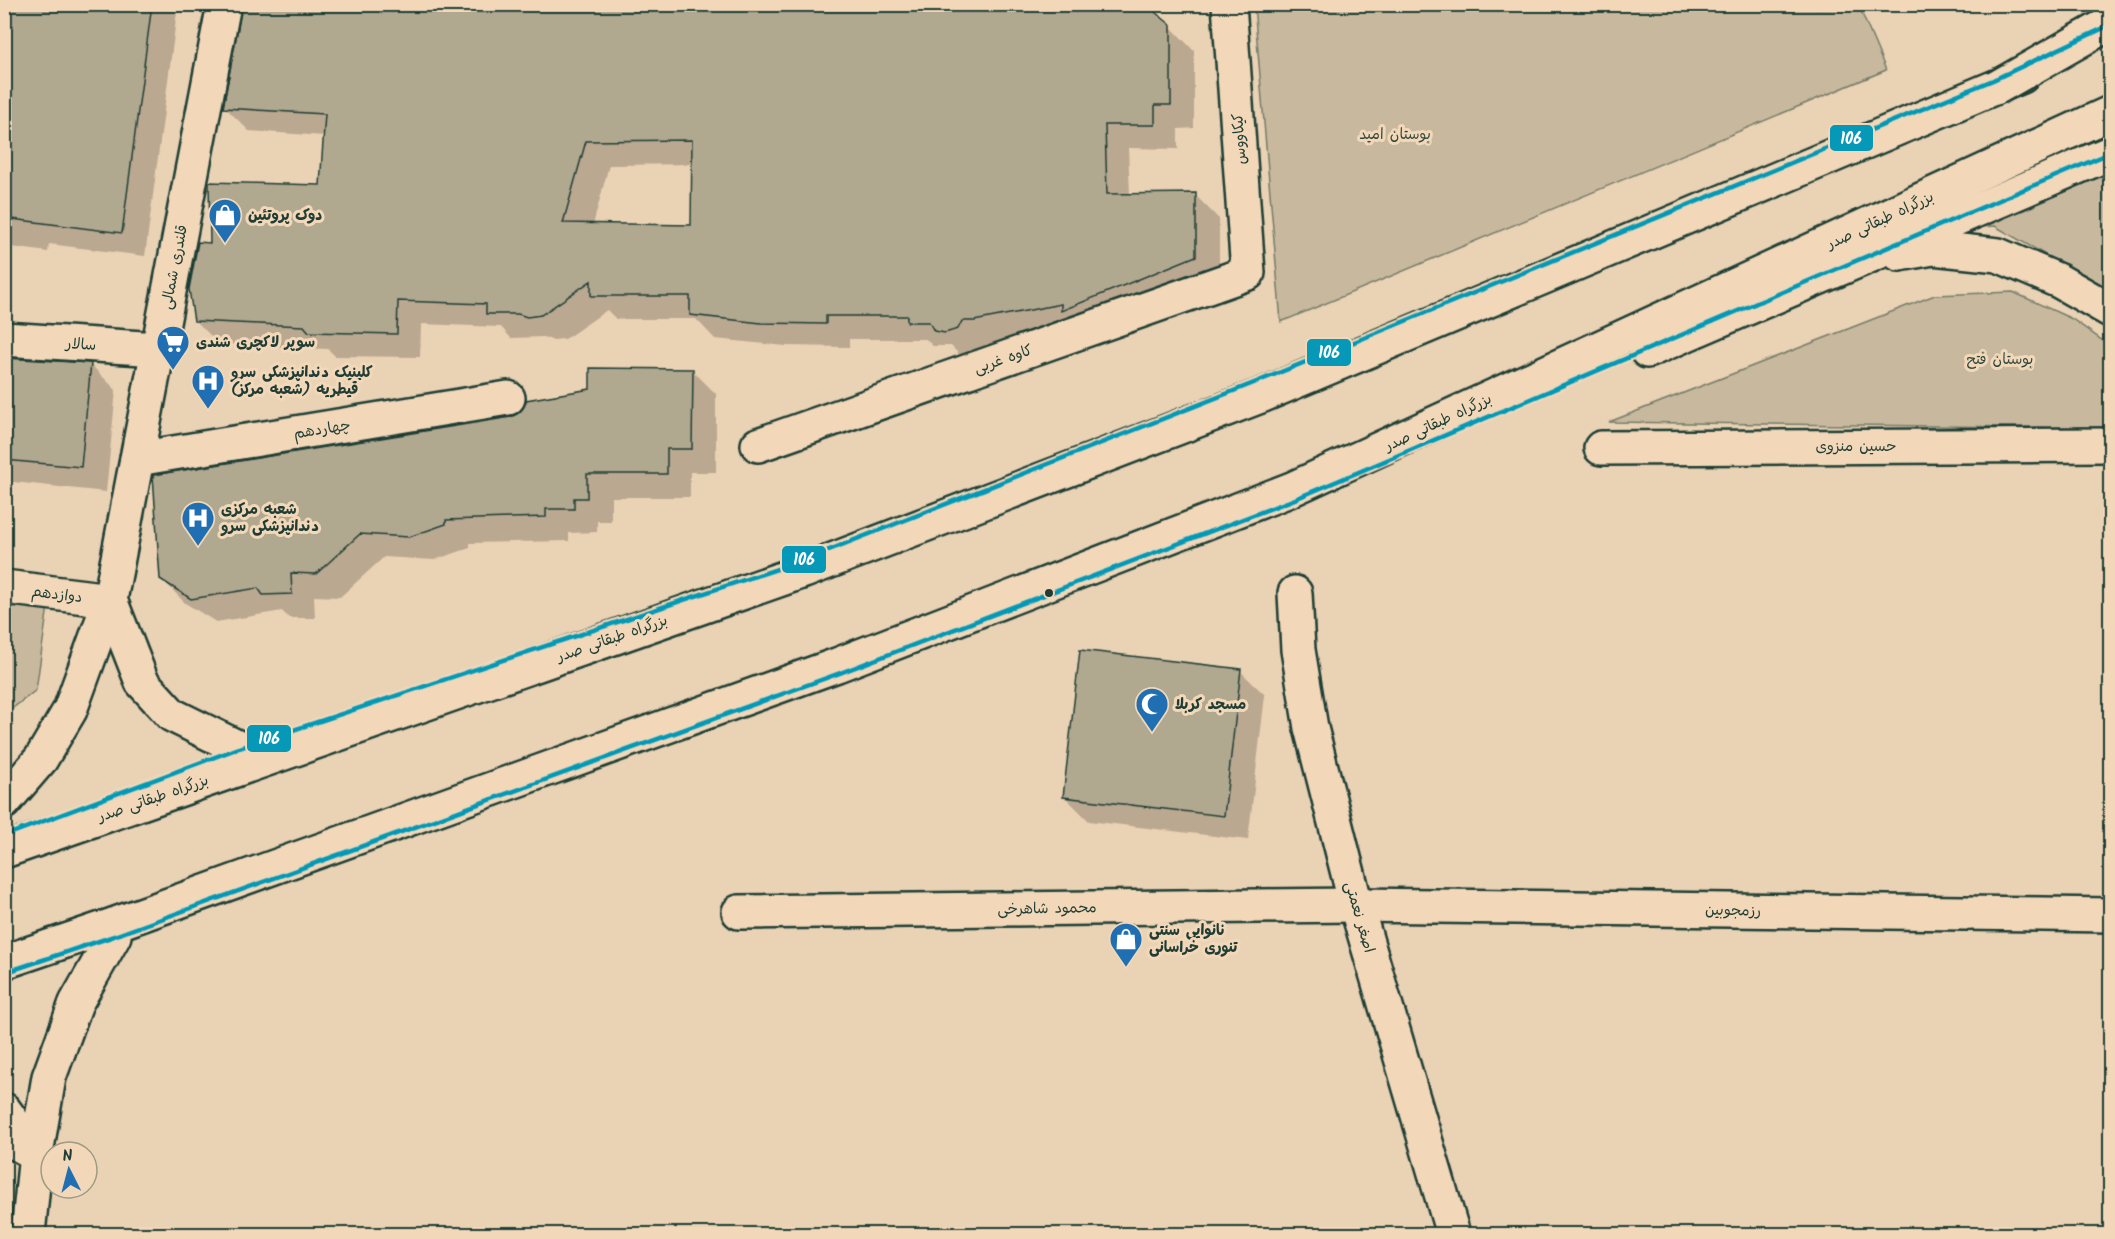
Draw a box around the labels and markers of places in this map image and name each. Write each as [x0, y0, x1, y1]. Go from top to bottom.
shop icon: دوک پروتئین [207, 197, 243, 244]
place label: دوک پروتئین [248, 204, 322, 228]
supermarket icon: سوپر لاکچری شندی [155, 324, 191, 371]
place label: سوپر لاکچری شندی [196, 331, 315, 355]
place label: کلینیک دندانپزشکی سرو قیطریه (شعبه مرکز) [230, 361, 373, 402]
hospital icon: کلینیک دندانپزشکی سرو قیطریه (شعبه مرکز) [190, 363, 226, 410]
place label: شعبه مرکزی دندانپزشکی سرو [220, 498, 319, 539]
hospital icon: شعبه مرکزی دندانپزشکی سرو [180, 500, 216, 547]
unlabelled marker [1043, 587, 1055, 599]
mosque icon: مسجد کربلا [1134, 686, 1170, 733]
place label: مسجد کربلا [1175, 693, 1246, 717]
place label: نانوایی سنتی تنوری خراسانی [1149, 919, 1238, 960]
shop icon: نانوایی سنتی تنوری خراسانی [1108, 921, 1144, 968]

